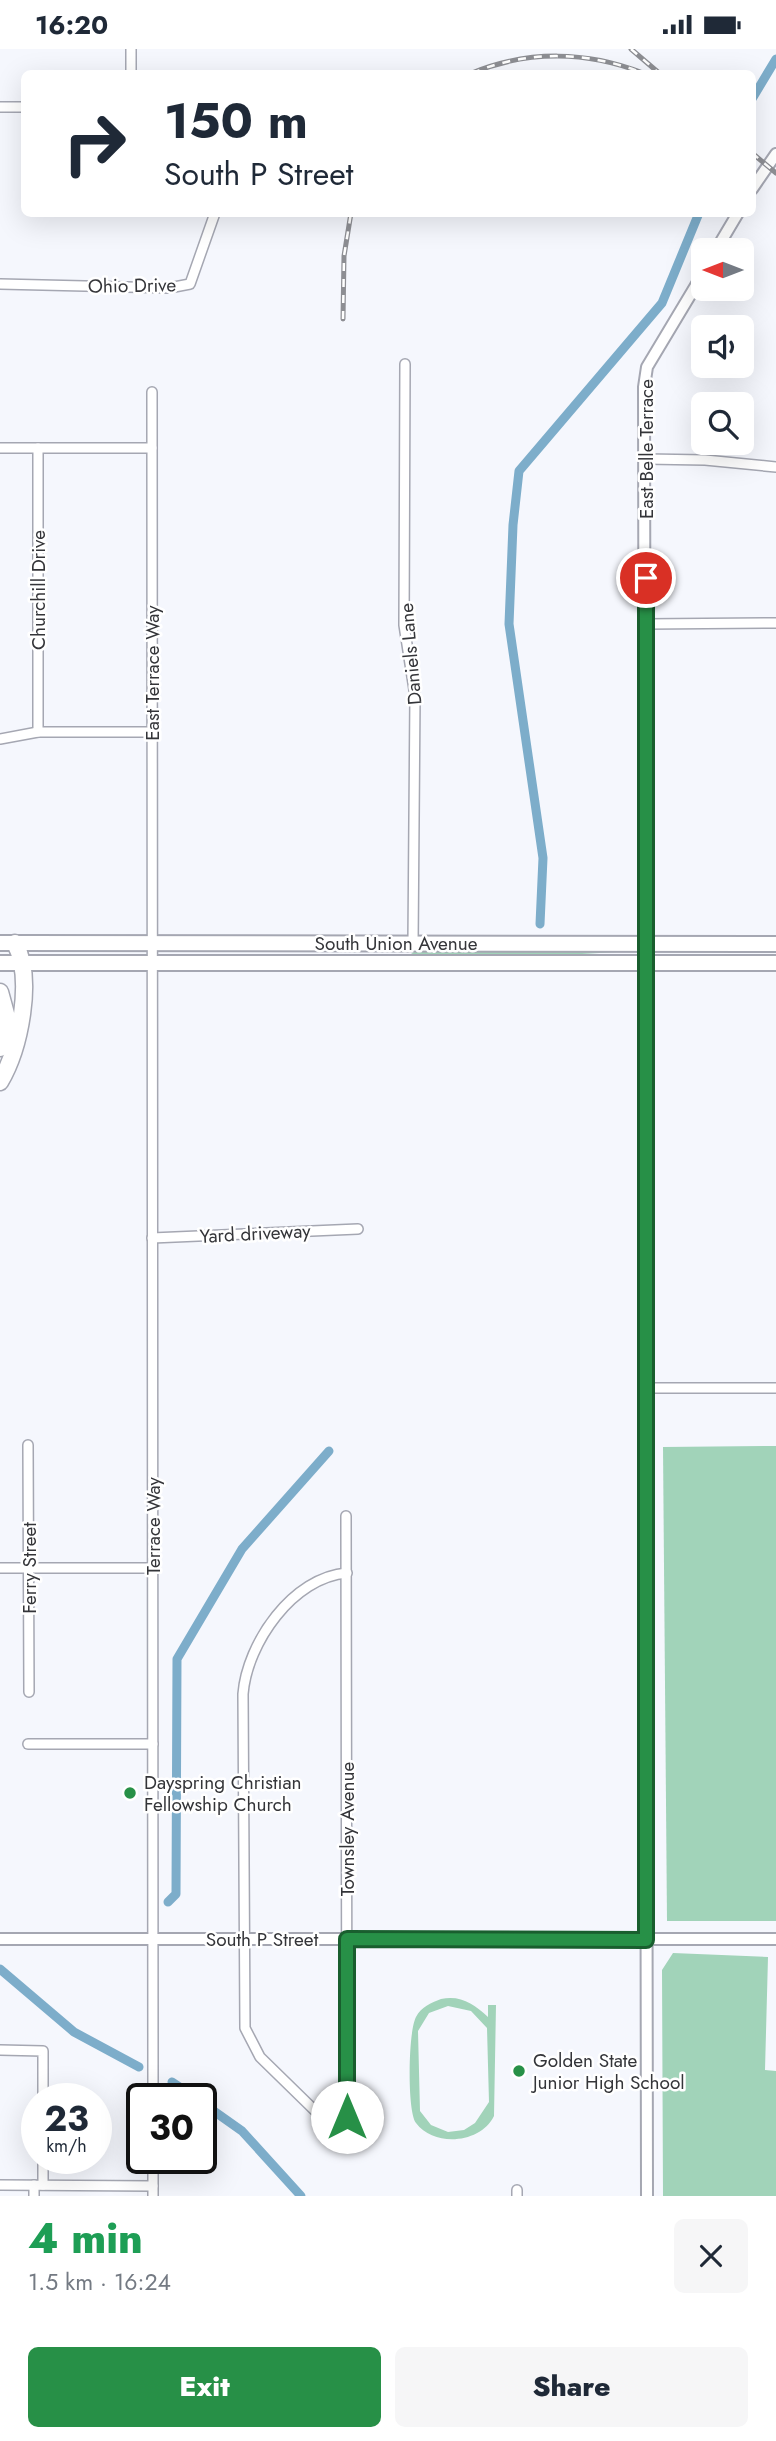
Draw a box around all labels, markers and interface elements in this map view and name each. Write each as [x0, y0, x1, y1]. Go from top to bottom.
text: 16:20 [35, 6, 108, 44]
text: 150 m [164, 86, 308, 156]
icon: right [49, 98, 140, 189]
text: South P Street [164, 151, 353, 197]
north arrow [691, 238, 754, 301]
map controls [691, 238, 754, 455]
street label: Ohio Drive [88, 271, 177, 300]
button: sound [691, 315, 754, 378]
street label: East Belle Terrace [633, 379, 660, 519]
button: search [691, 392, 754, 455]
street label: Churchill Drive [25, 530, 52, 650]
pin [616, 548, 676, 608]
icon: arrive [627, 559, 665, 597]
street label: Daniels Lane [393, 602, 428, 706]
street label: East Terrace Way [139, 605, 166, 741]
street label: South Union Avenue [314, 930, 478, 957]
street label: Yard driveway [199, 1217, 312, 1250]
street label: Terrace Way [140, 1476, 167, 1575]
street label: Ferry Street [16, 1522, 43, 1614]
street label: Townsley Avenue [334, 1761, 361, 1896]
place label: Dayspring Christian Fellowship Church [144, 1769, 302, 1818]
marker: Dayspring Christian Fellowship Church [122, 1785, 138, 1801]
street label: South P Street [206, 1926, 319, 1953]
place label: Golden State Junior High School [530, 2047, 685, 2096]
marker: Golden State Junior High School [511, 2063, 527, 2079]
position arrow [310, 2080, 384, 2154]
speed limit sign: 30 [126, 2083, 217, 2174]
text: 23 [44, 2094, 89, 2144]
text: km/h [46, 2133, 87, 2159]
text: 4 min [28, 2208, 143, 2269]
button: close [674, 2219, 748, 2293]
text: 1.5 km · 16:24 [28, 2265, 171, 2299]
button: Exit [28, 2347, 381, 2427]
button: Share [395, 2347, 748, 2427]

